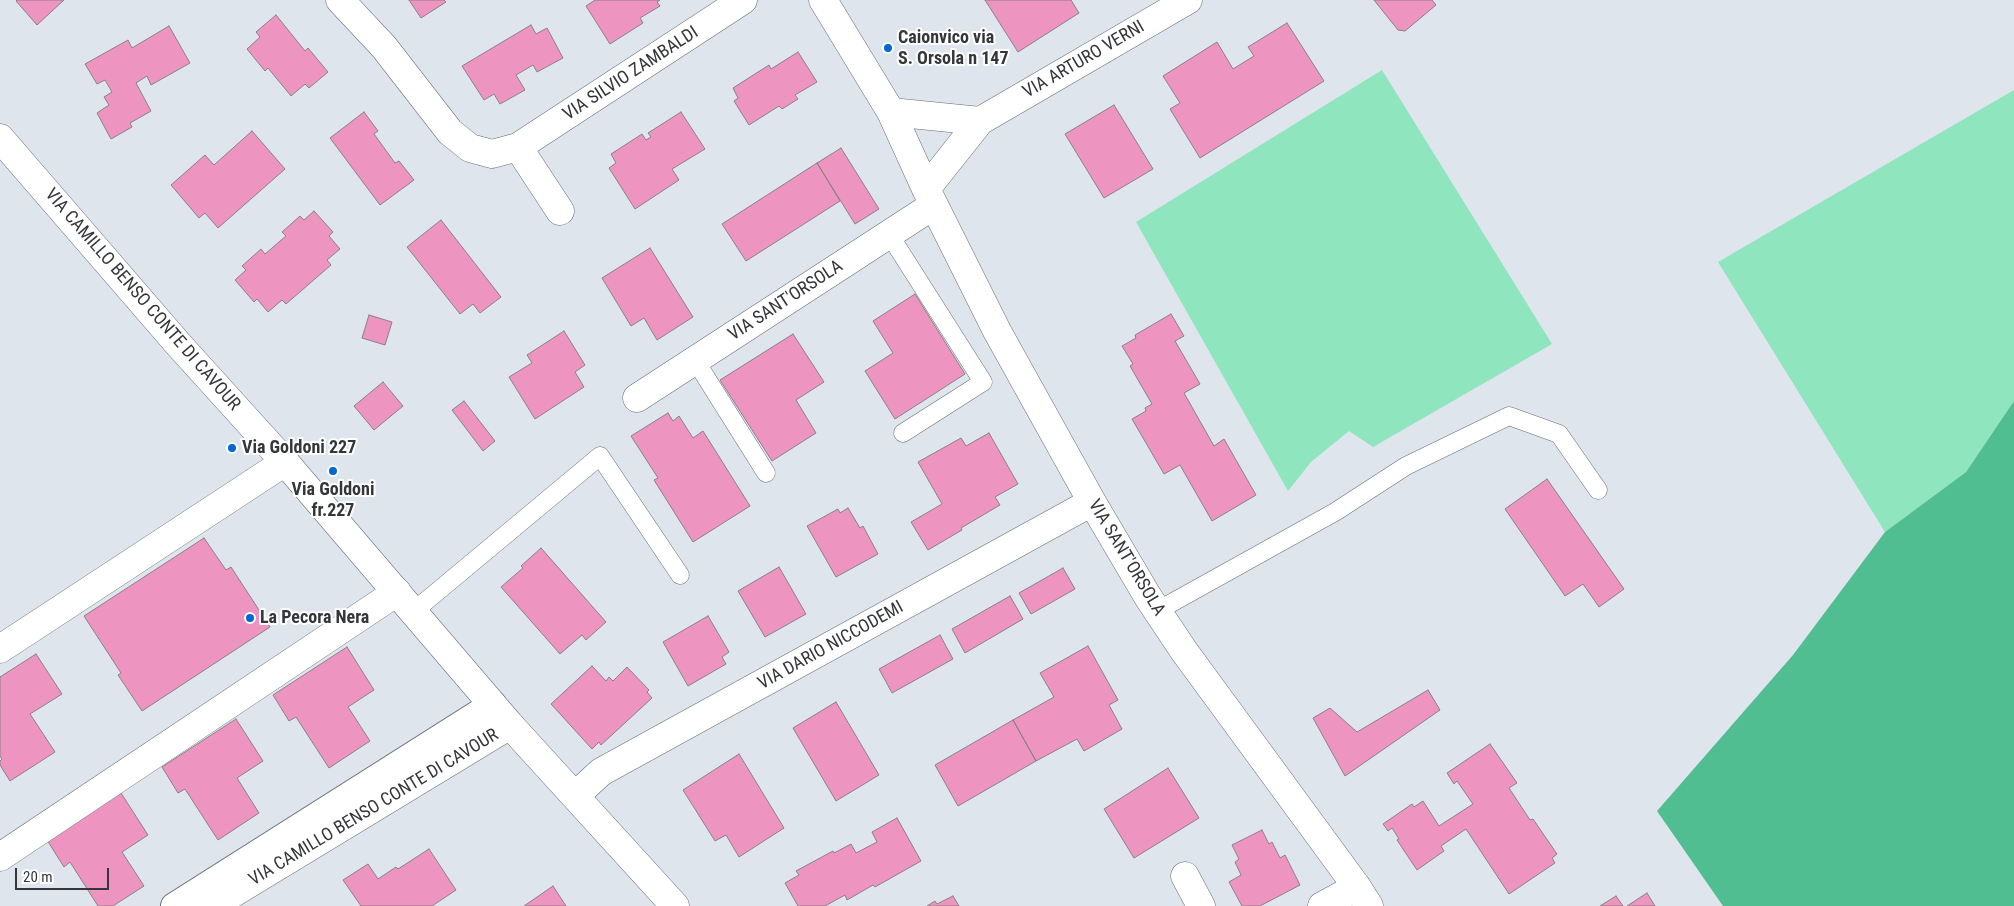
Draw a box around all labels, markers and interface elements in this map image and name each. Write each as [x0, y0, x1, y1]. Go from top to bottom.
street label: VIA ARTURO VERNI [1019, 16, 1149, 104]
street label: VIA SILVIO ZAMBALDI [559, 22, 703, 126]
place label: Caionvico via S. Orsola n 147 [898, 27, 1009, 70]
marker: Caionvico via S. Orsola n 147 [882, 42, 894, 54]
street label: VIA CAMILLO BENSO CONTE DI CAVOUR [40, 185, 244, 415]
street label: VIA SANT'ORSOLA [725, 256, 847, 346]
place label: Via Goldoni 227 [242, 437, 356, 459]
marker: Via Goldoni 227 [226, 442, 238, 454]
marker: Via Goldoni fr.227 [327, 465, 339, 477]
place label: Via Goldoni fr.227 [292, 479, 374, 522]
street label: VIA SANT'ORSOLA [1083, 496, 1169, 620]
street label: VIA DARIO NICCODEMI [755, 597, 907, 695]
place label: La Pecora Nera [260, 607, 369, 629]
marker: La Pecora Nera [244, 612, 256, 624]
street label: VIA CAMILLO BENSO CONTE DI CAVOUR [245, 725, 503, 891]
scale bar [18, 858, 111, 890]
text: 20 m [23, 868, 53, 886]

